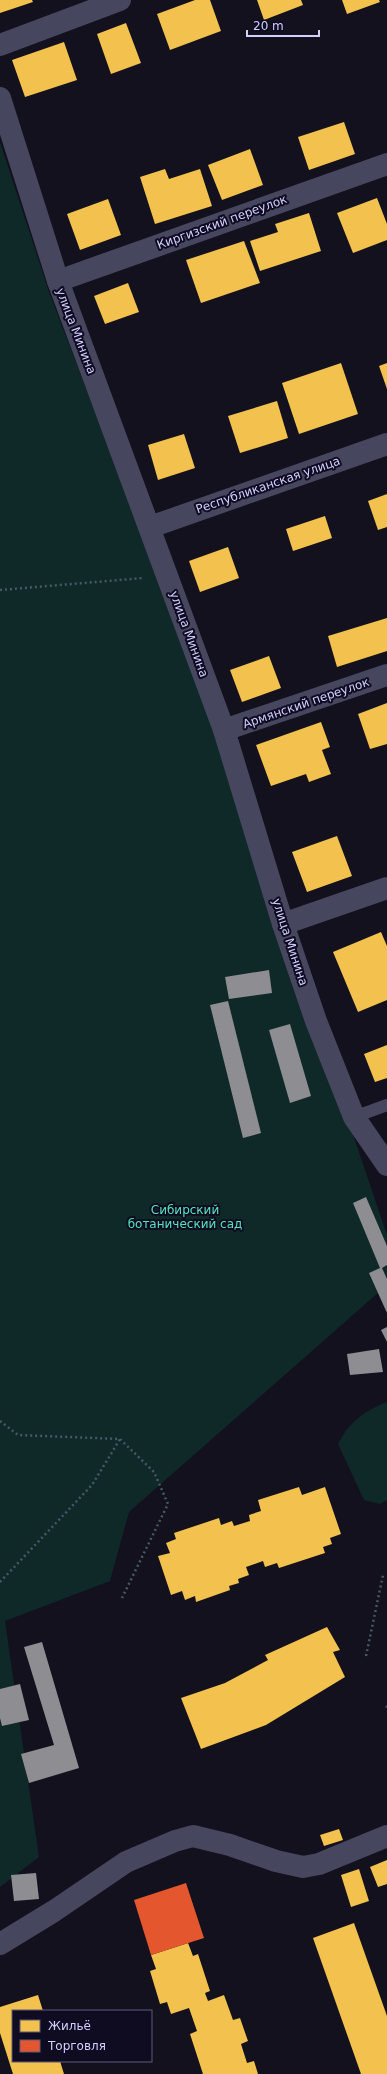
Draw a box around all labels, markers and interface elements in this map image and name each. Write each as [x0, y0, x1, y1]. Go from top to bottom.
scale bar [247, 12, 319, 38]
text: 20 m [253, 19, 284, 33]
street label: Киргизский переулок [155, 192, 289, 252]
street label: улица Минина [53, 286, 99, 376]
street label: Республиканская улица [194, 454, 342, 516]
street label: улица Минина [167, 589, 211, 679]
street label: Армянский переулок [241, 675, 371, 731]
street label: улица Минина [269, 897, 311, 987]
park label: Сибирский ботанический сад [128, 1203, 242, 1231]
legend [12, 2010, 152, 2062]
text: Жильё [48, 2019, 91, 2033]
text: Торговля [47, 2039, 106, 2053]

